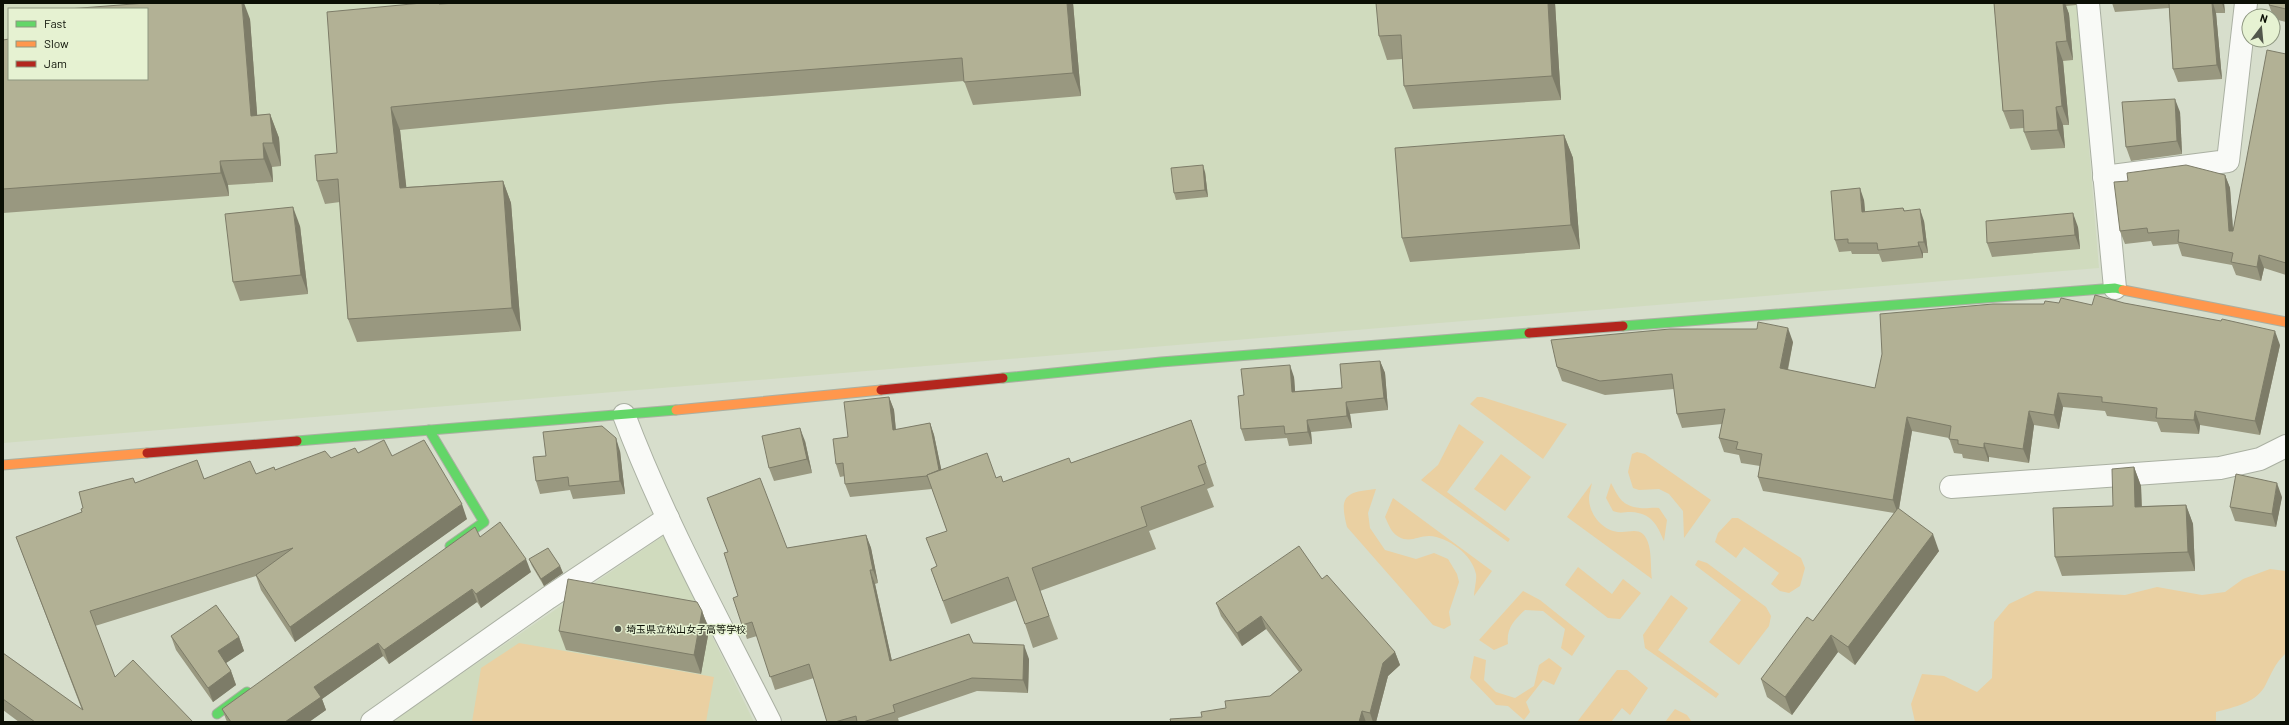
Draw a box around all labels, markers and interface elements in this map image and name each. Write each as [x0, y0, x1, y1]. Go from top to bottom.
legend [8, 8, 148, 80]
north arrow [2241, 8, 2281, 48]
text: N [2259, 11, 2269, 25]
text: Fast [44, 16, 67, 30]
text: Slow [44, 36, 69, 50]
text: Jam [44, 56, 67, 70]
place label: 埼玉県立松山女子高等学校 [626, 623, 746, 635]
marker: 埼玉県立松山女子高等学校 [613, 624, 623, 634]

